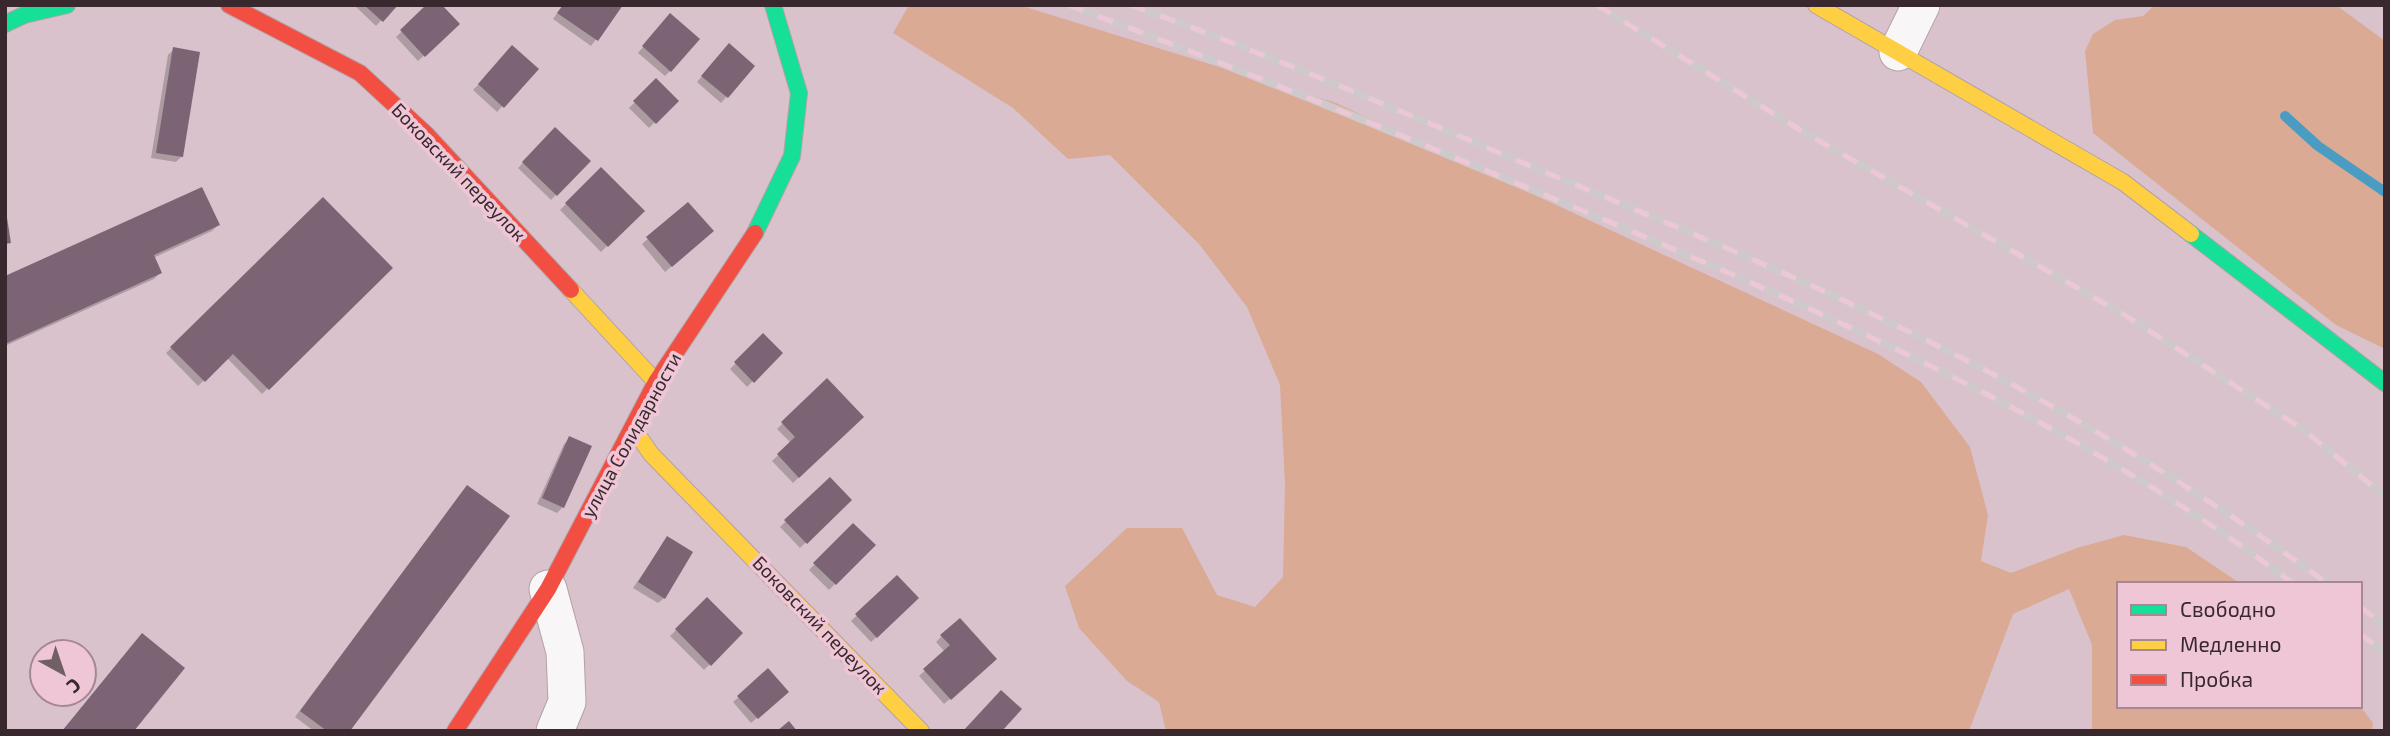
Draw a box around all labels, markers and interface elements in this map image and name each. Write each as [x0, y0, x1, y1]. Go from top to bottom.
street label: Боковский переулок [387, 98, 531, 246]
street label: улица Солидарности [576, 348, 686, 522]
street label: Боковский переулок [748, 551, 892, 699]
legend [2117, 582, 2362, 708]
text: Свободно [2180, 596, 2276, 621]
text: Медленно [2180, 631, 2282, 656]
north arrow [28, 638, 98, 708]
text: Пробка [2180, 666, 2253, 691]
text: С [63, 674, 86, 699]

